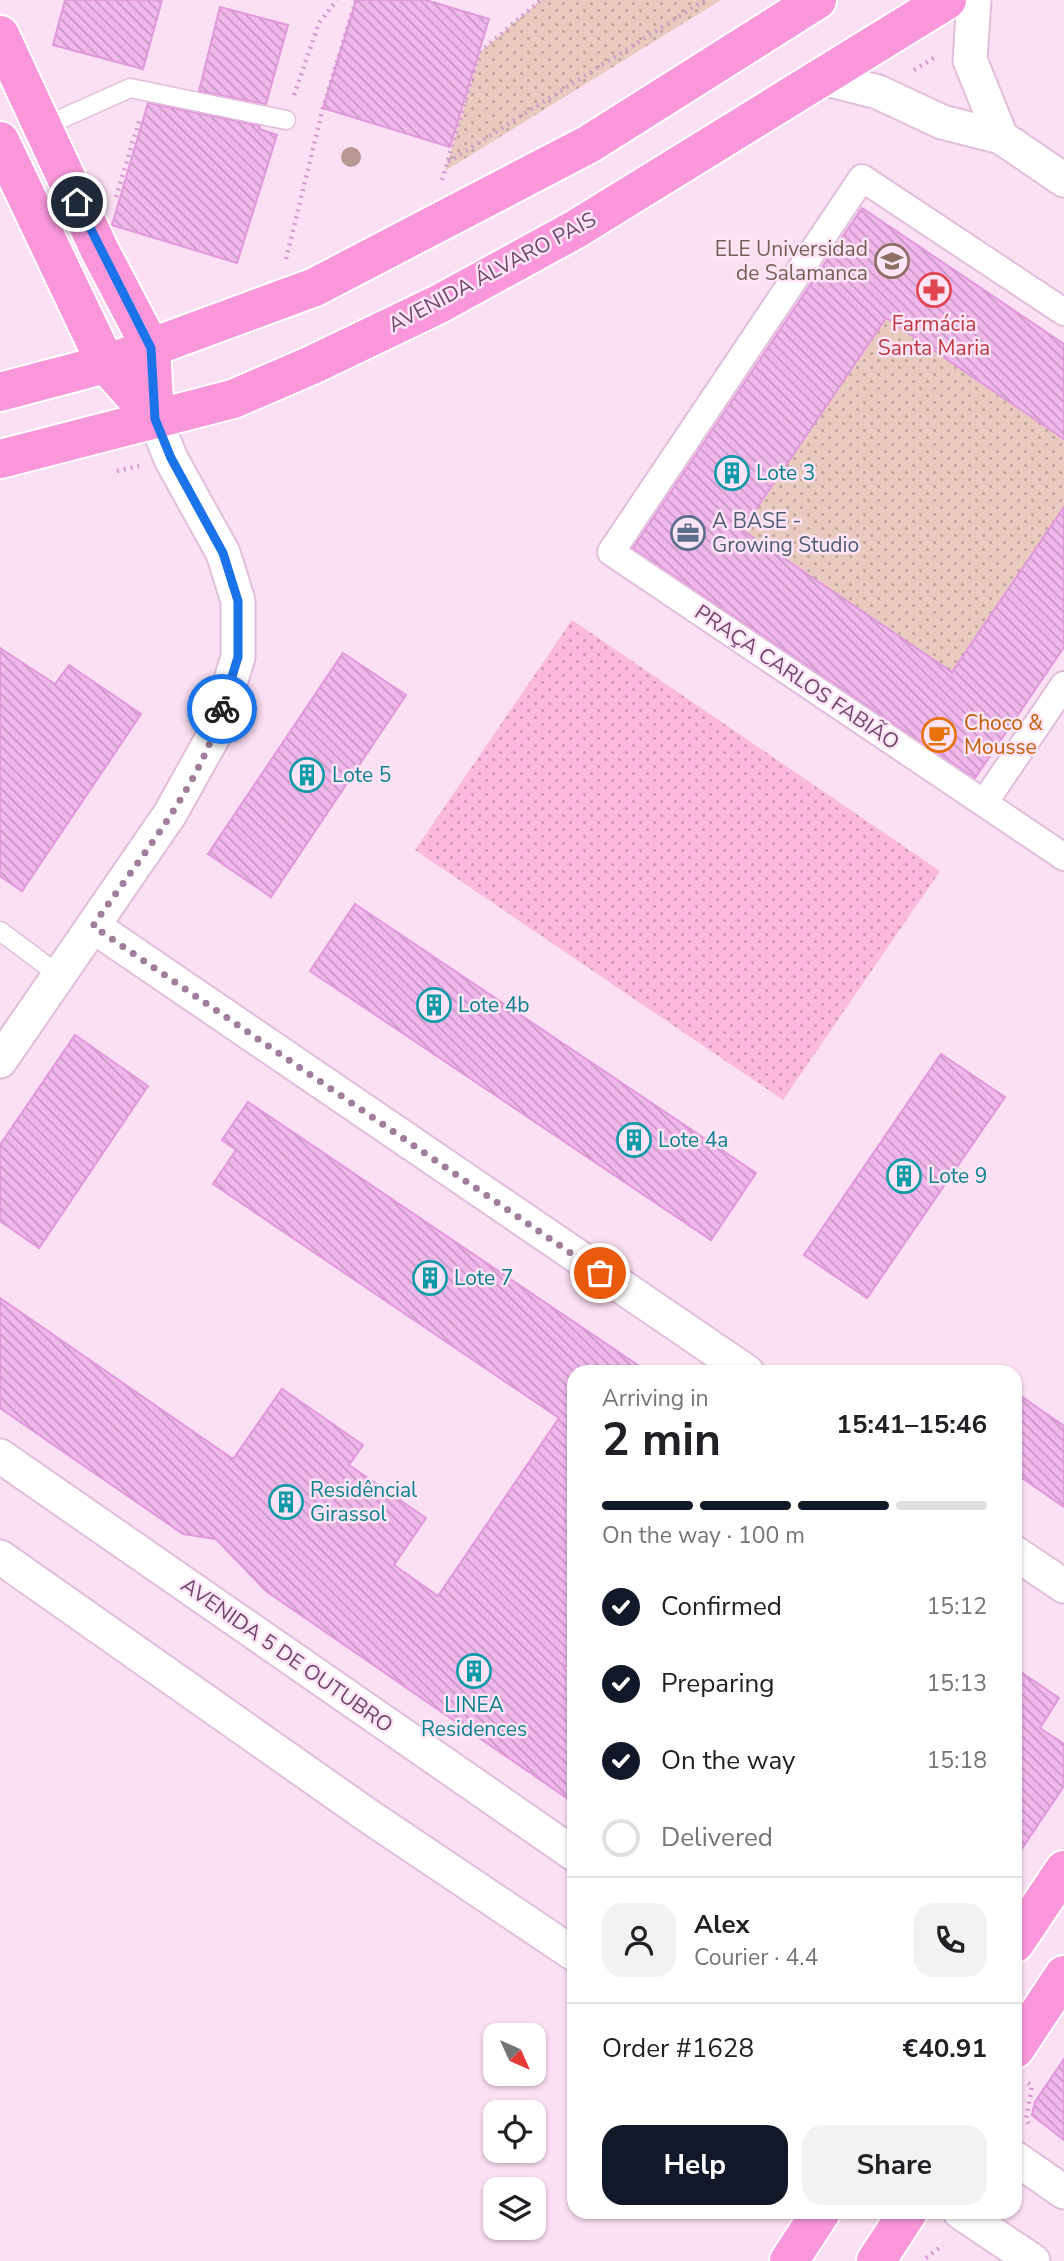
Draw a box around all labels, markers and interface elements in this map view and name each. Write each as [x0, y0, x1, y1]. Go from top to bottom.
pin [47, 172, 107, 232]
icon: home [58, 183, 96, 221]
street label: AVENIDA ÁLVARO PAIS [383, 205, 601, 339]
place label: ELE Universidad de Salamanca [715, 235, 868, 287]
school or university icon: ELE Universidad de Salamanca [873, 242, 911, 280]
pharmacy icon: Farmácia Santa Maria [915, 271, 953, 309]
place label: Farmácia Santa Maria [878, 310, 990, 362]
building icon: Lote 3 [713, 454, 751, 492]
place label: Lote 3 [756, 459, 815, 487]
place label: A BASE - Growing Studio [712, 507, 859, 559]
office icon: A BASE - Growing Studio [669, 514, 707, 552]
street label: PRAÇA CARLOS FABIÃO [689, 598, 905, 756]
courier [187, 674, 257, 744]
icon: bike [203, 690, 241, 728]
place label: Choco & Mousse [964, 709, 1043, 761]
cafe icon: Choco & Mousse [920, 716, 958, 754]
building icon: Lote 5 [288, 756, 326, 794]
place label: Lote 5 [332, 761, 391, 789]
building icon: Lote 4b [415, 986, 453, 1024]
place label: Lote 4b [458, 991, 530, 1019]
building icon: Lote 4a [615, 1121, 653, 1159]
place label: Lote 4a [658, 1126, 728, 1154]
building icon: Lote 9 [885, 1157, 923, 1195]
place label: Lote 9 [928, 1162, 987, 1190]
pin [570, 1243, 630, 1303]
icon: bag [581, 1254, 619, 1292]
building icon: Lote 7 [411, 1259, 449, 1297]
place label: Lote 7 [454, 1264, 513, 1292]
text: Arriving in [602, 1383, 709, 1414]
text: 15:41–15:46 [836, 1407, 987, 1442]
text: 2 min [602, 1408, 721, 1471]
place label: Residêncial Girassol [310, 1476, 418, 1528]
building icon: Residêncial Girassol [267, 1483, 305, 1521]
text: On the way · 100 m [602, 1520, 805, 1551]
street label: AVENIDA 5 DE OUTUBRO [176, 1571, 398, 1739]
icon: check [602, 1588, 640, 1626]
text: Confirmed [661, 1589, 782, 1624]
text: 15:12 [927, 1591, 987, 1622]
building icon: LINEA Residences [455, 1652, 493, 1690]
icon: check [602, 1665, 640, 1703]
text: Preparing [661, 1666, 774, 1701]
text: 15:13 [927, 1668, 987, 1699]
place label: LINEA Residences [421, 1691, 527, 1743]
icon: check [602, 1742, 640, 1780]
text: On the way [661, 1743, 795, 1778]
text: 15:18 [927, 1745, 987, 1776]
text: Delivered [661, 1820, 773, 1855]
button: person [602, 1903, 676, 1977]
button: phone [913, 1903, 987, 1977]
text: Alex [694, 1907, 750, 1942]
text: Courier · 4.4 [694, 1942, 818, 1973]
north arrow [483, 2023, 546, 2086]
map controls [483, 2023, 546, 2240]
text: Order #1628 [602, 2031, 754, 2066]
text: €40.91 [903, 2031, 987, 2066]
button: locate [483, 2100, 546, 2163]
button: Help [602, 2125, 788, 2205]
button: Share [802, 2125, 987, 2205]
button: layers [483, 2177, 546, 2240]

